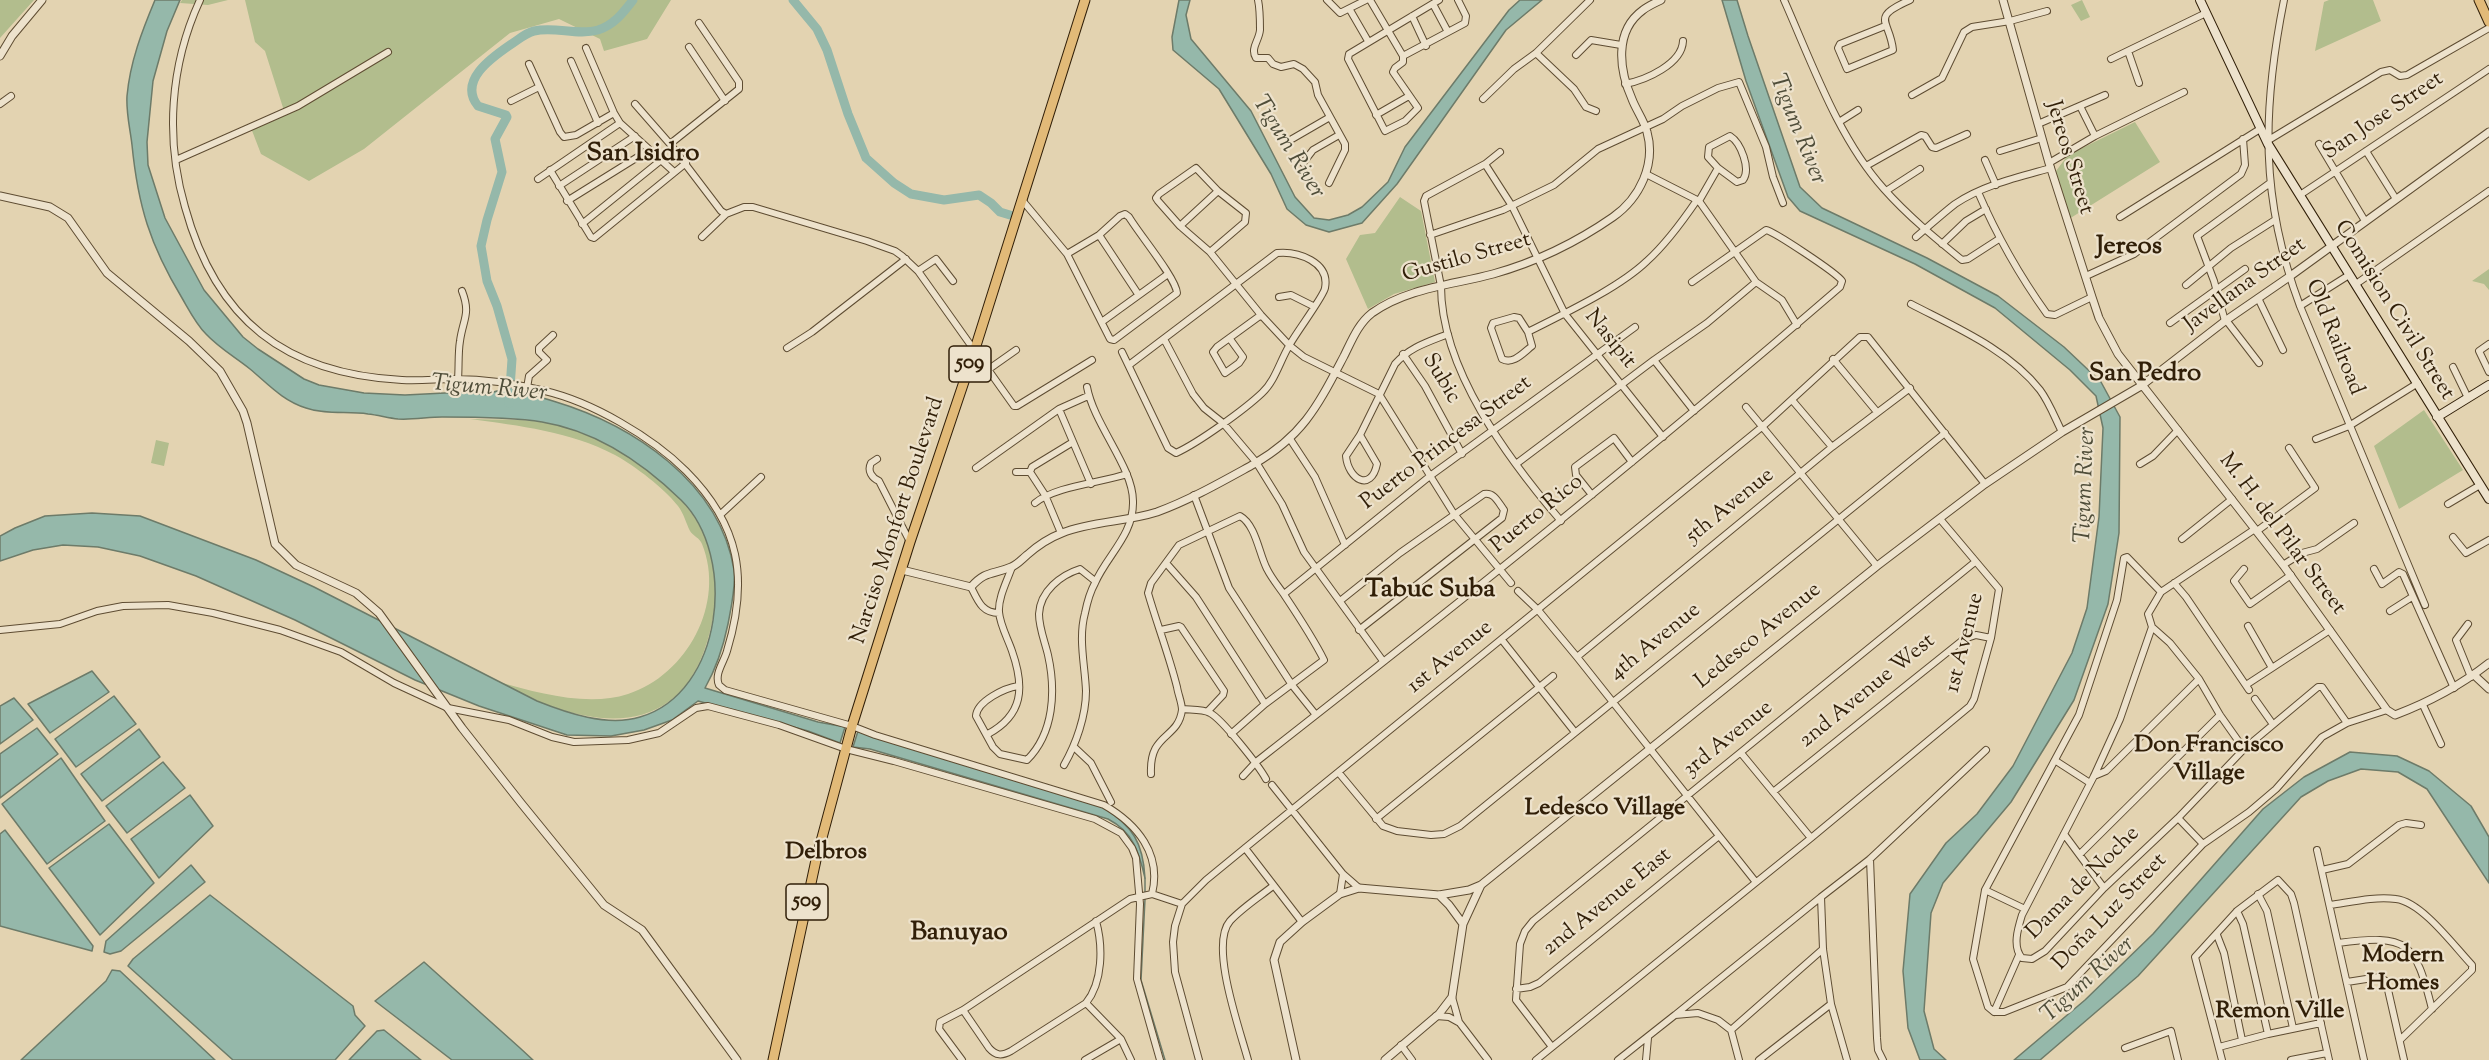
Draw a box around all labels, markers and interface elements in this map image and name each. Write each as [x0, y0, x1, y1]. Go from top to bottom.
street label: San Jose Street [2319, 67, 2449, 167]
water label: Tigum River [1761, 71, 1831, 189]
water label: Tigum River [1244, 91, 1330, 205]
street label: Jereos Street [2038, 98, 2098, 218]
district label: San Isidro [587, 140, 699, 172]
street label: Comision Civil Street [2327, 216, 2459, 406]
street label: Gustilo Street [1400, 228, 1534, 290]
district label: Jereos [2096, 233, 2162, 265]
street label: Javellana Street [2180, 233, 2312, 339]
street label: Old Railroad [2298, 276, 2368, 400]
street label: Nasipit [1577, 305, 1641, 375]
road number: 509 [949, 346, 991, 382]
street label: Subic [1415, 349, 1465, 409]
district label: San Pedro [2089, 360, 2201, 392]
water label: Tigum River [430, 371, 548, 409]
street label: Puerto Princesa Street [1356, 371, 1538, 517]
street label: Narciso Monfort Boulevard [847, 394, 951, 648]
water label: Tigum River [2071, 426, 2103, 544]
street label: M. H. del Pilar Street [2212, 449, 2350, 621]
street label: 5th Avenue [1681, 463, 1781, 551]
street label: Puerto Rico [1486, 470, 1590, 560]
district label: Tabuc Suba [1365, 576, 1495, 608]
street label: Ledesco Avenue [1691, 578, 1827, 696]
street label: 1st Avenue [1941, 590, 1991, 696]
street label: 4th Avenue [1605, 598, 1707, 688]
street label: 1st Avenue [1403, 616, 1499, 700]
street label: 2nd Avenue West [1795, 629, 1941, 755]
street label: 3rd Avenue [1679, 696, 1779, 784]
district label: Don Francisco Village [2134, 733, 2284, 789]
district label: Ledesco Village [1525, 796, 1685, 824]
street label: Dama de Noche [2022, 822, 2146, 946]
district label: Delbros [785, 840, 867, 868]
street label: 2nd Avenue East [1538, 843, 1678, 963]
street label: Doña Luz Street [2048, 849, 2174, 977]
road number: 509 [786, 884, 828, 920]
district label: Banuyao [910, 919, 1008, 951]
water label: Tigum River [2036, 931, 2142, 1031]
district label: Modern Homes [2362, 943, 2444, 999]
district label: Remon Ville [2216, 999, 2344, 1027]

